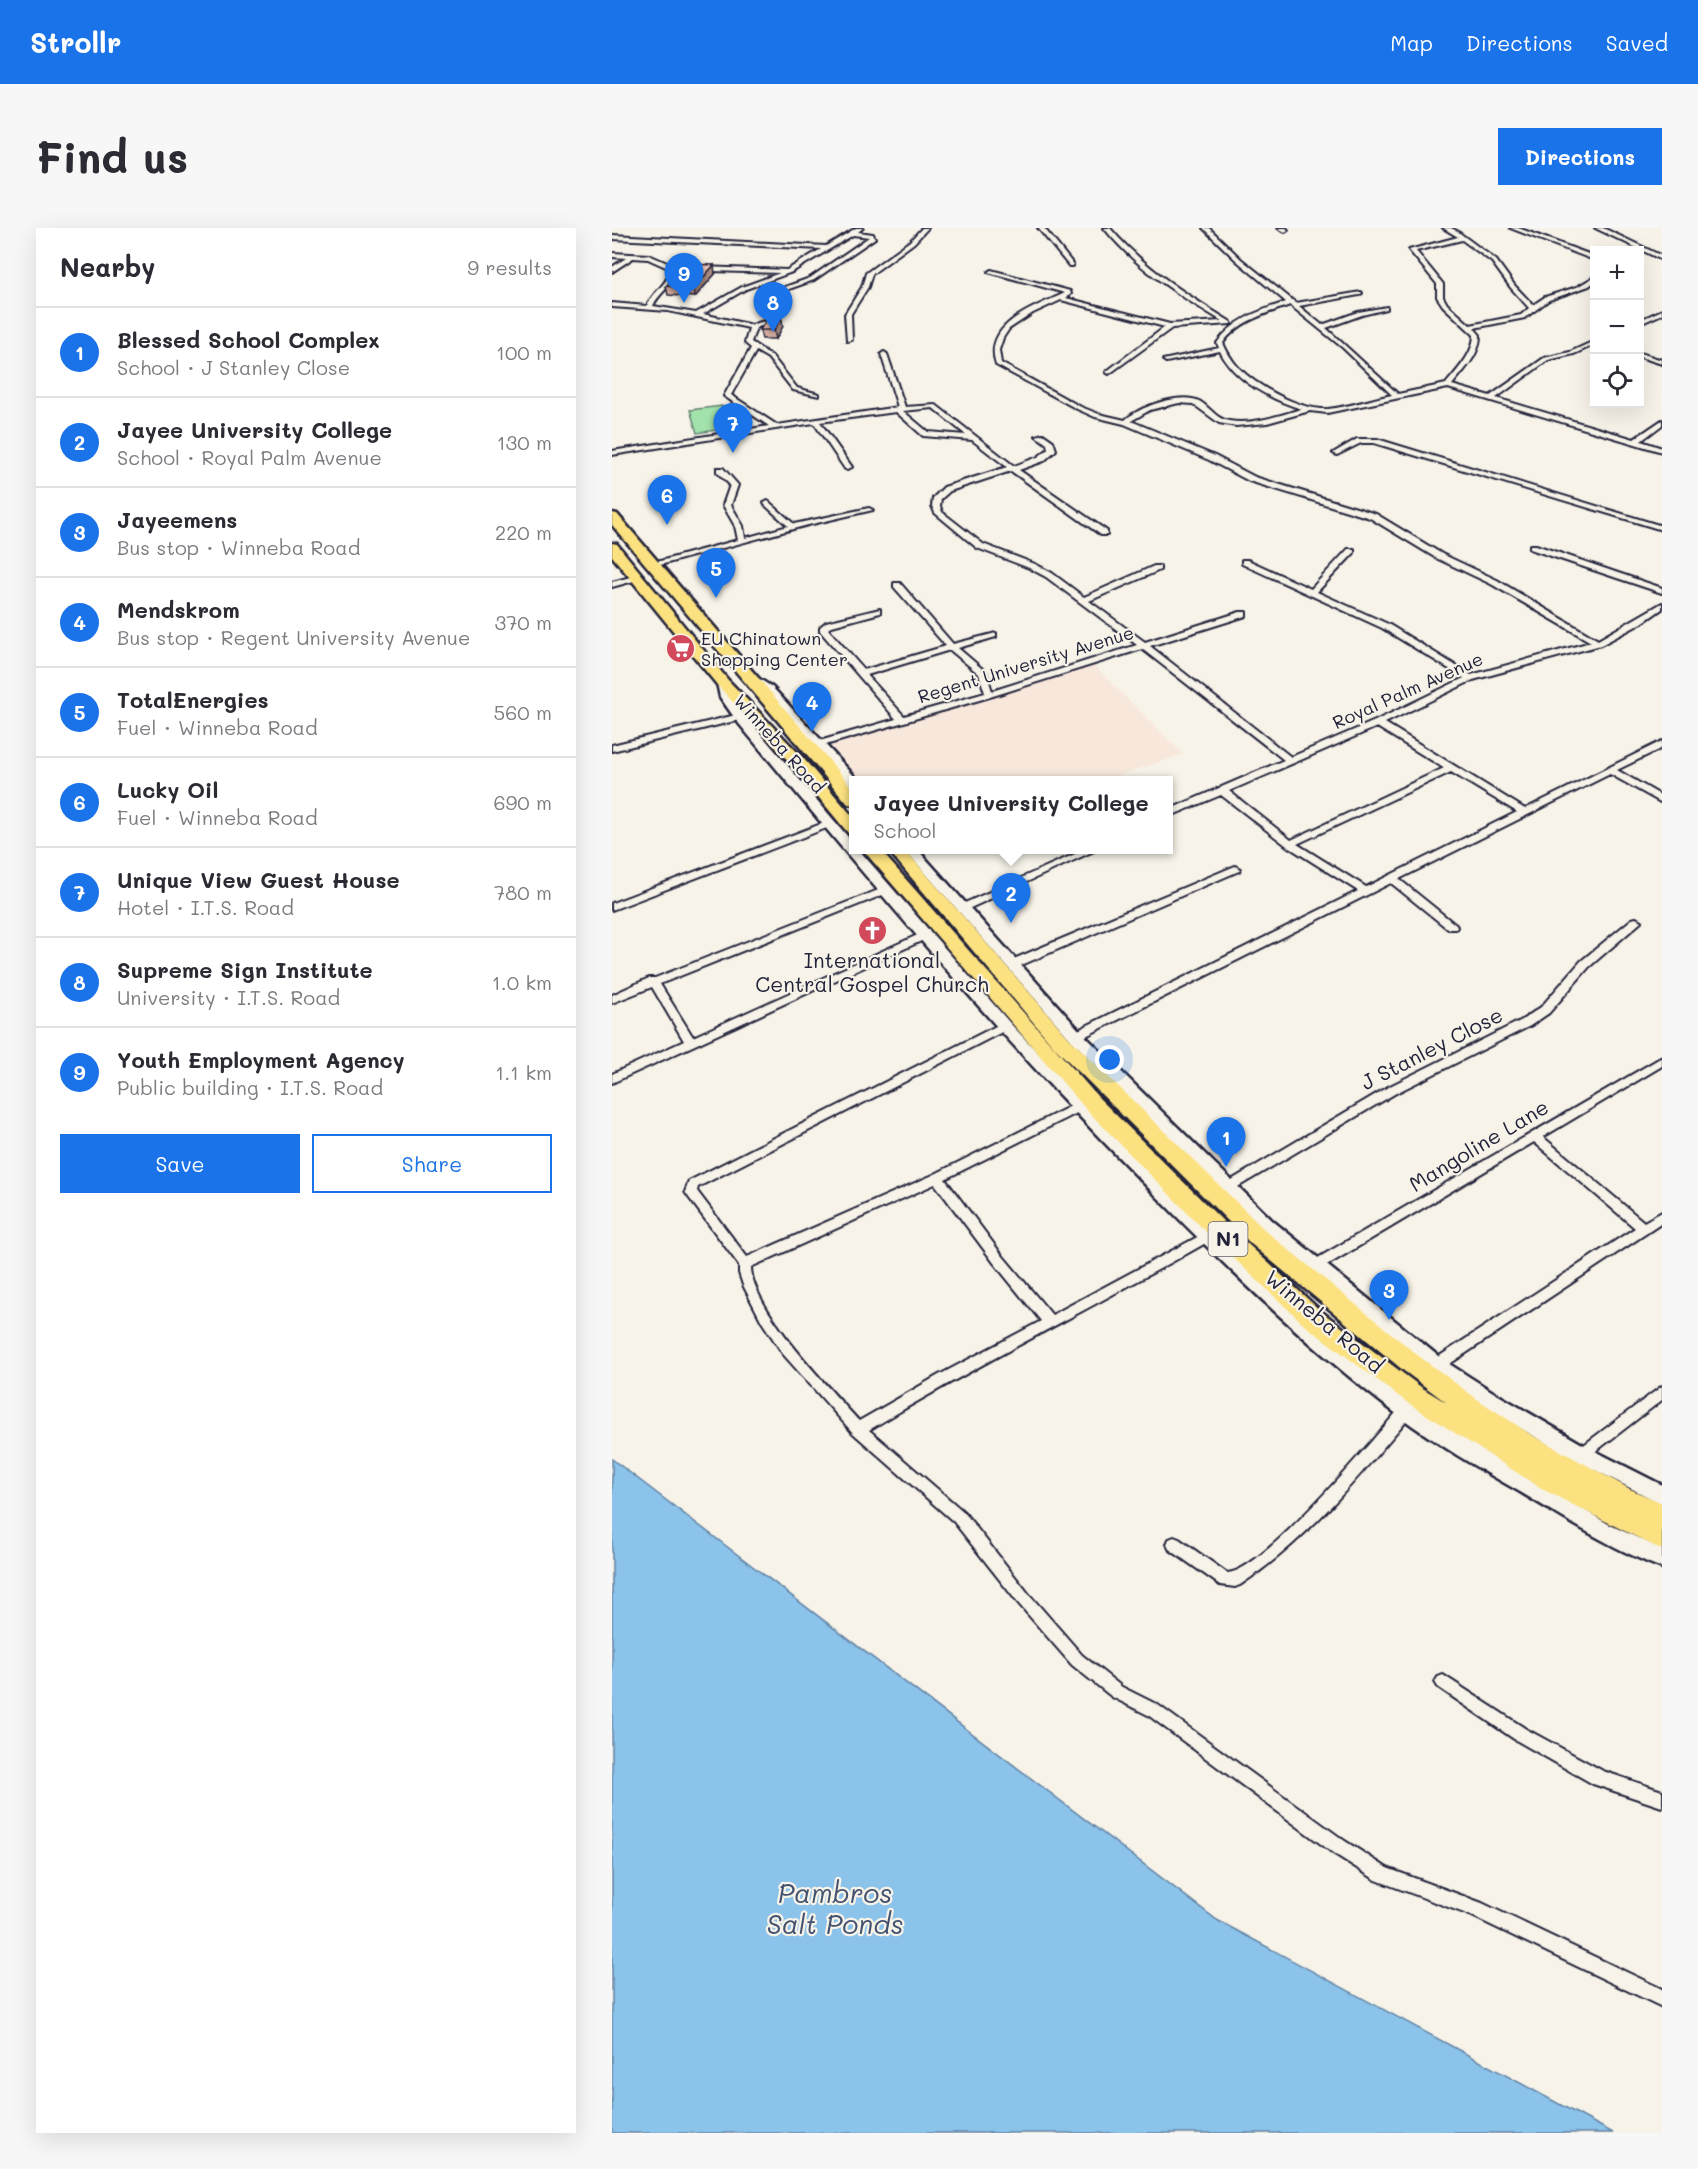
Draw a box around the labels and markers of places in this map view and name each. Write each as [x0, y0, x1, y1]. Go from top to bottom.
pin: 9 [664, 254, 704, 303]
pin: 8 [754, 282, 792, 332]
pin: 7 [714, 404, 752, 453]
pin: 6 [648, 476, 686, 525]
pin: 5 [696, 548, 736, 598]
place label: EU Chinatown Shopping Center [701, 626, 848, 671]
supermarket icon: EU Chinatown Shopping Center [664, 633, 696, 665]
pin: 4 [792, 682, 832, 732]
pin: 2 [992, 874, 1030, 923]
church icon: International Central Gospel Church [856, 914, 888, 946]
place label: International Central Gospel Church [755, 946, 989, 997]
pin: 1 [1206, 1118, 1246, 1167]
pin: 3 [1370, 1270, 1408, 1320]

